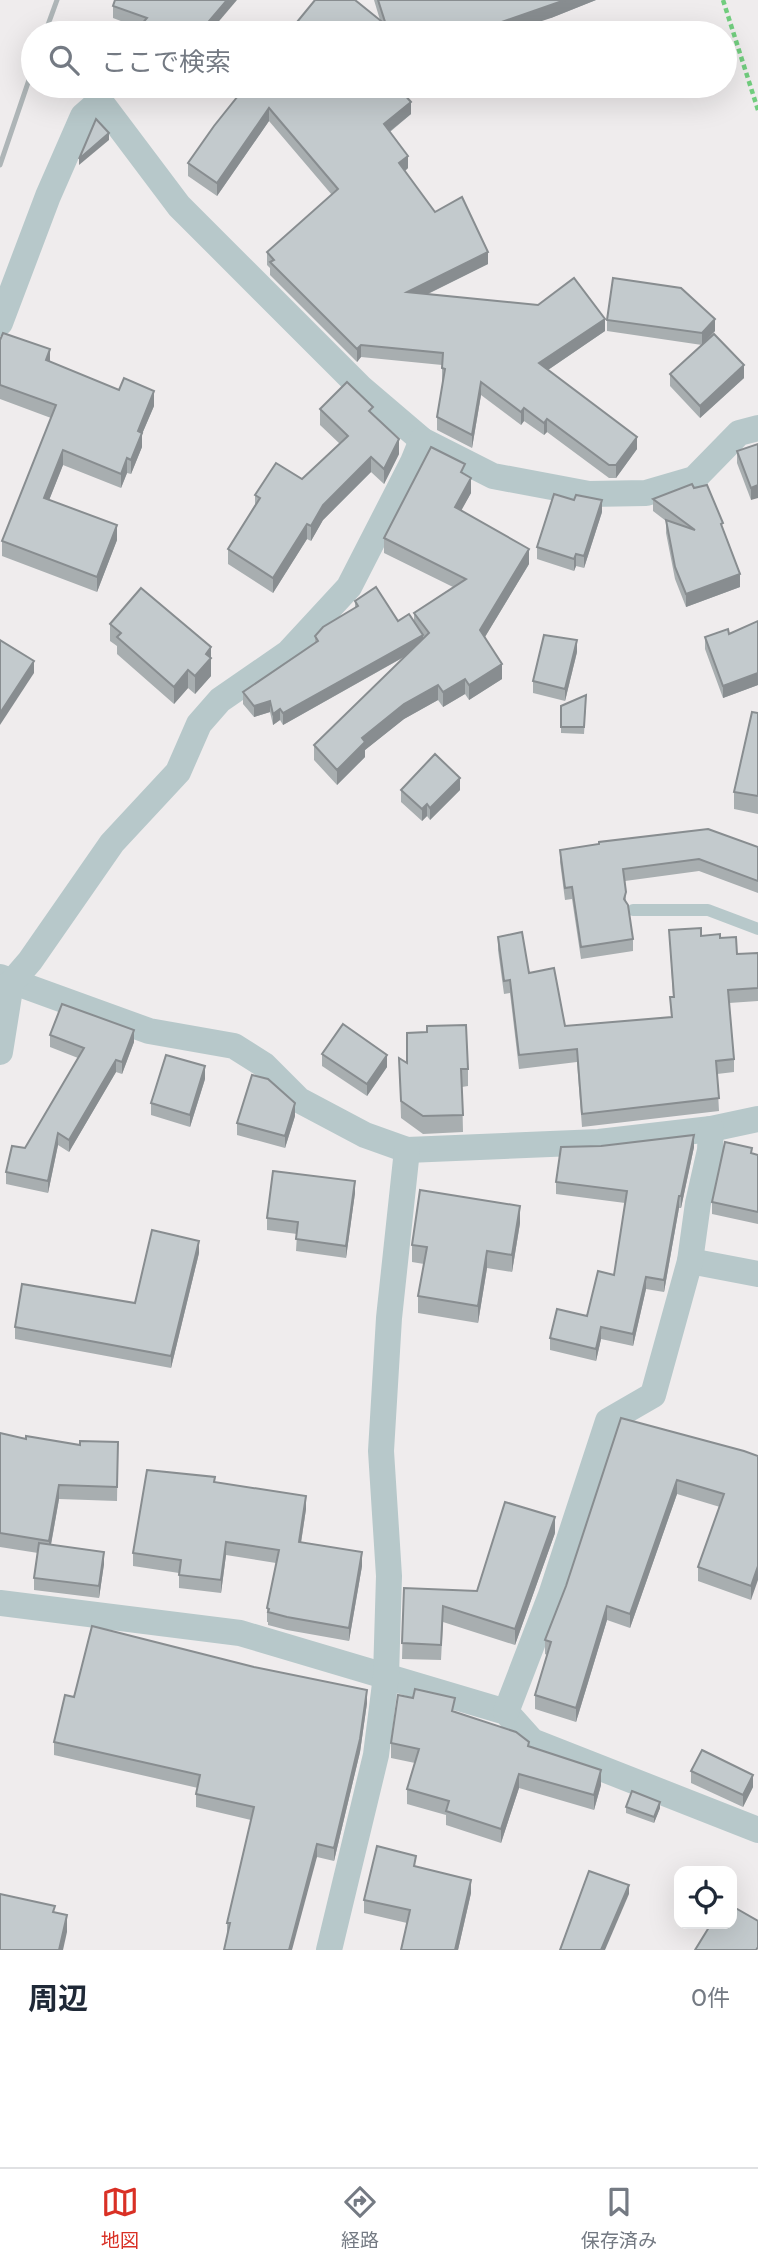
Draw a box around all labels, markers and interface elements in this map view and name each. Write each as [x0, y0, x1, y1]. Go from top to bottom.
search box [21, 21, 737, 98]
icon: search [45, 41, 83, 79]
text: ここで検索 [101, 46, 231, 78]
map controls [674, 1866, 737, 1929]
button: locate [674, 1866, 737, 1929]
text: 周辺 [28, 1980, 88, 2017]
text: 0件 [691, 1984, 730, 2012]
tab: 地図 [101, 2183, 139, 2252]
tab: 経路 [341, 2183, 379, 2252]
tab: 保存済み [581, 2183, 657, 2252]

